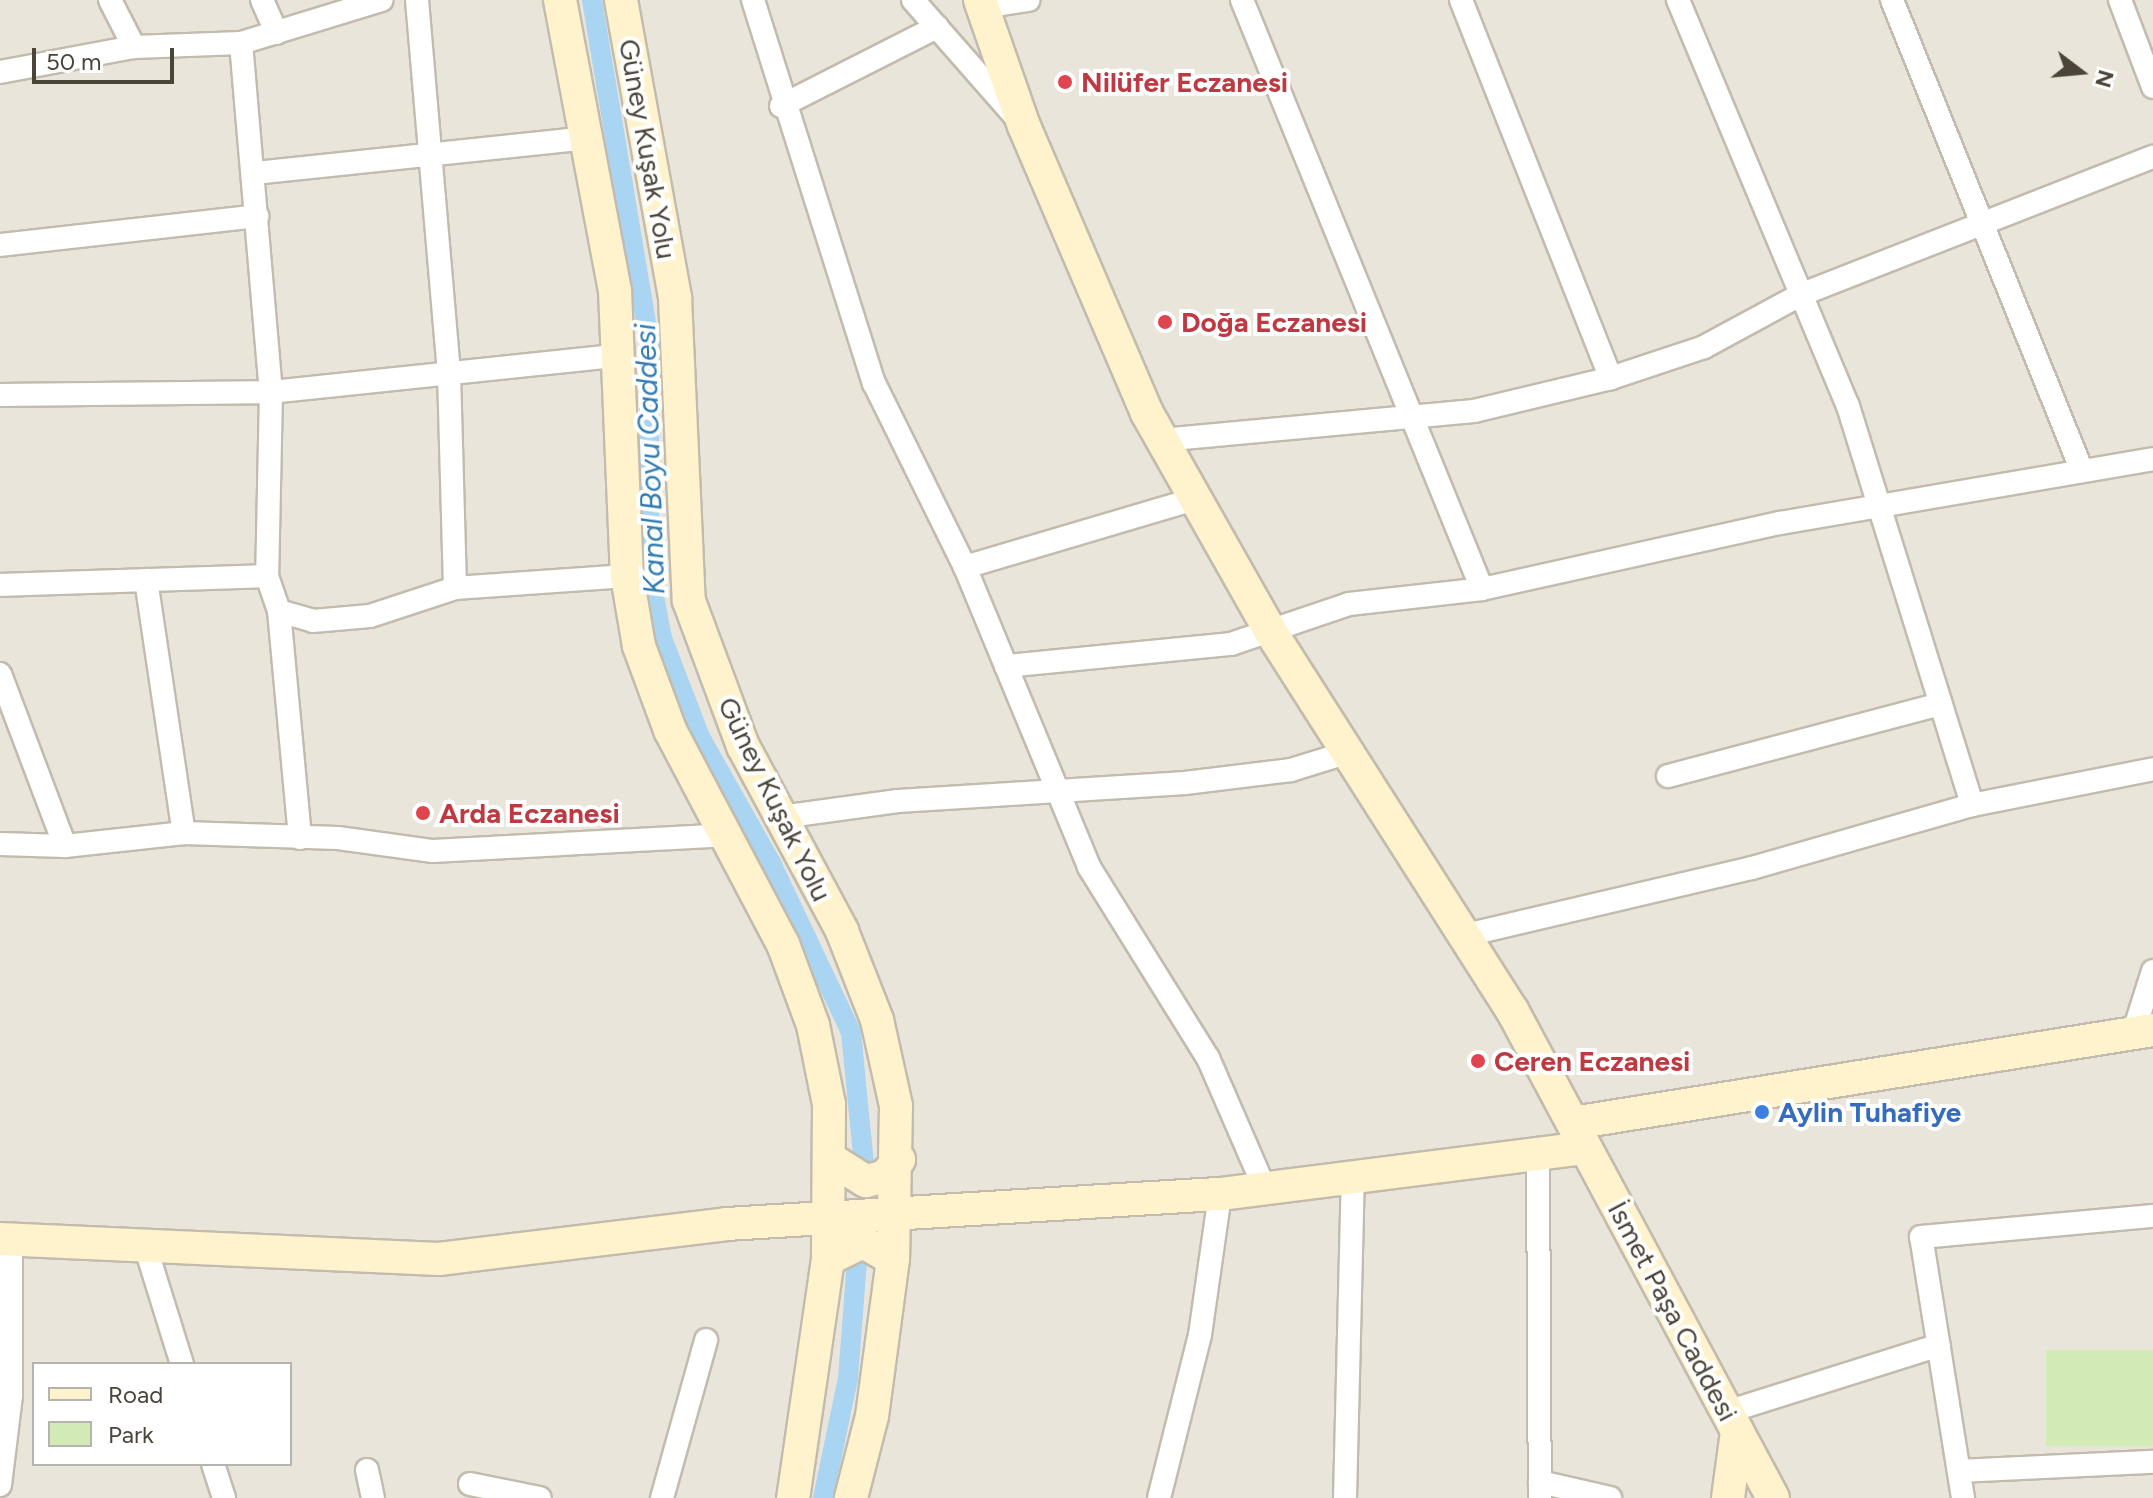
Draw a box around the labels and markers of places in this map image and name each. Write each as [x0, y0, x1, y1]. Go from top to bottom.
place label: Nilüfer Eczanesi [1081, 65, 1288, 99]
marker: Nilüfer Eczanesi [1056, 73, 1074, 91]
place label: Doğa Eczanesi [1181, 305, 1367, 339]
marker: Doğa Eczanesi [1156, 313, 1174, 331]
place label: Arda Eczanesi [439, 796, 620, 830]
marker: Arda Eczanesi [414, 804, 432, 822]
place label: Ceren Eczanesi [1494, 1044, 1690, 1078]
marker: Ceren Eczanesi [1469, 1052, 1487, 1070]
place label: Aylin Tuhafiye [1778, 1095, 1961, 1129]
marker: Aylin Tuhafiye [1753, 1103, 1771, 1121]

